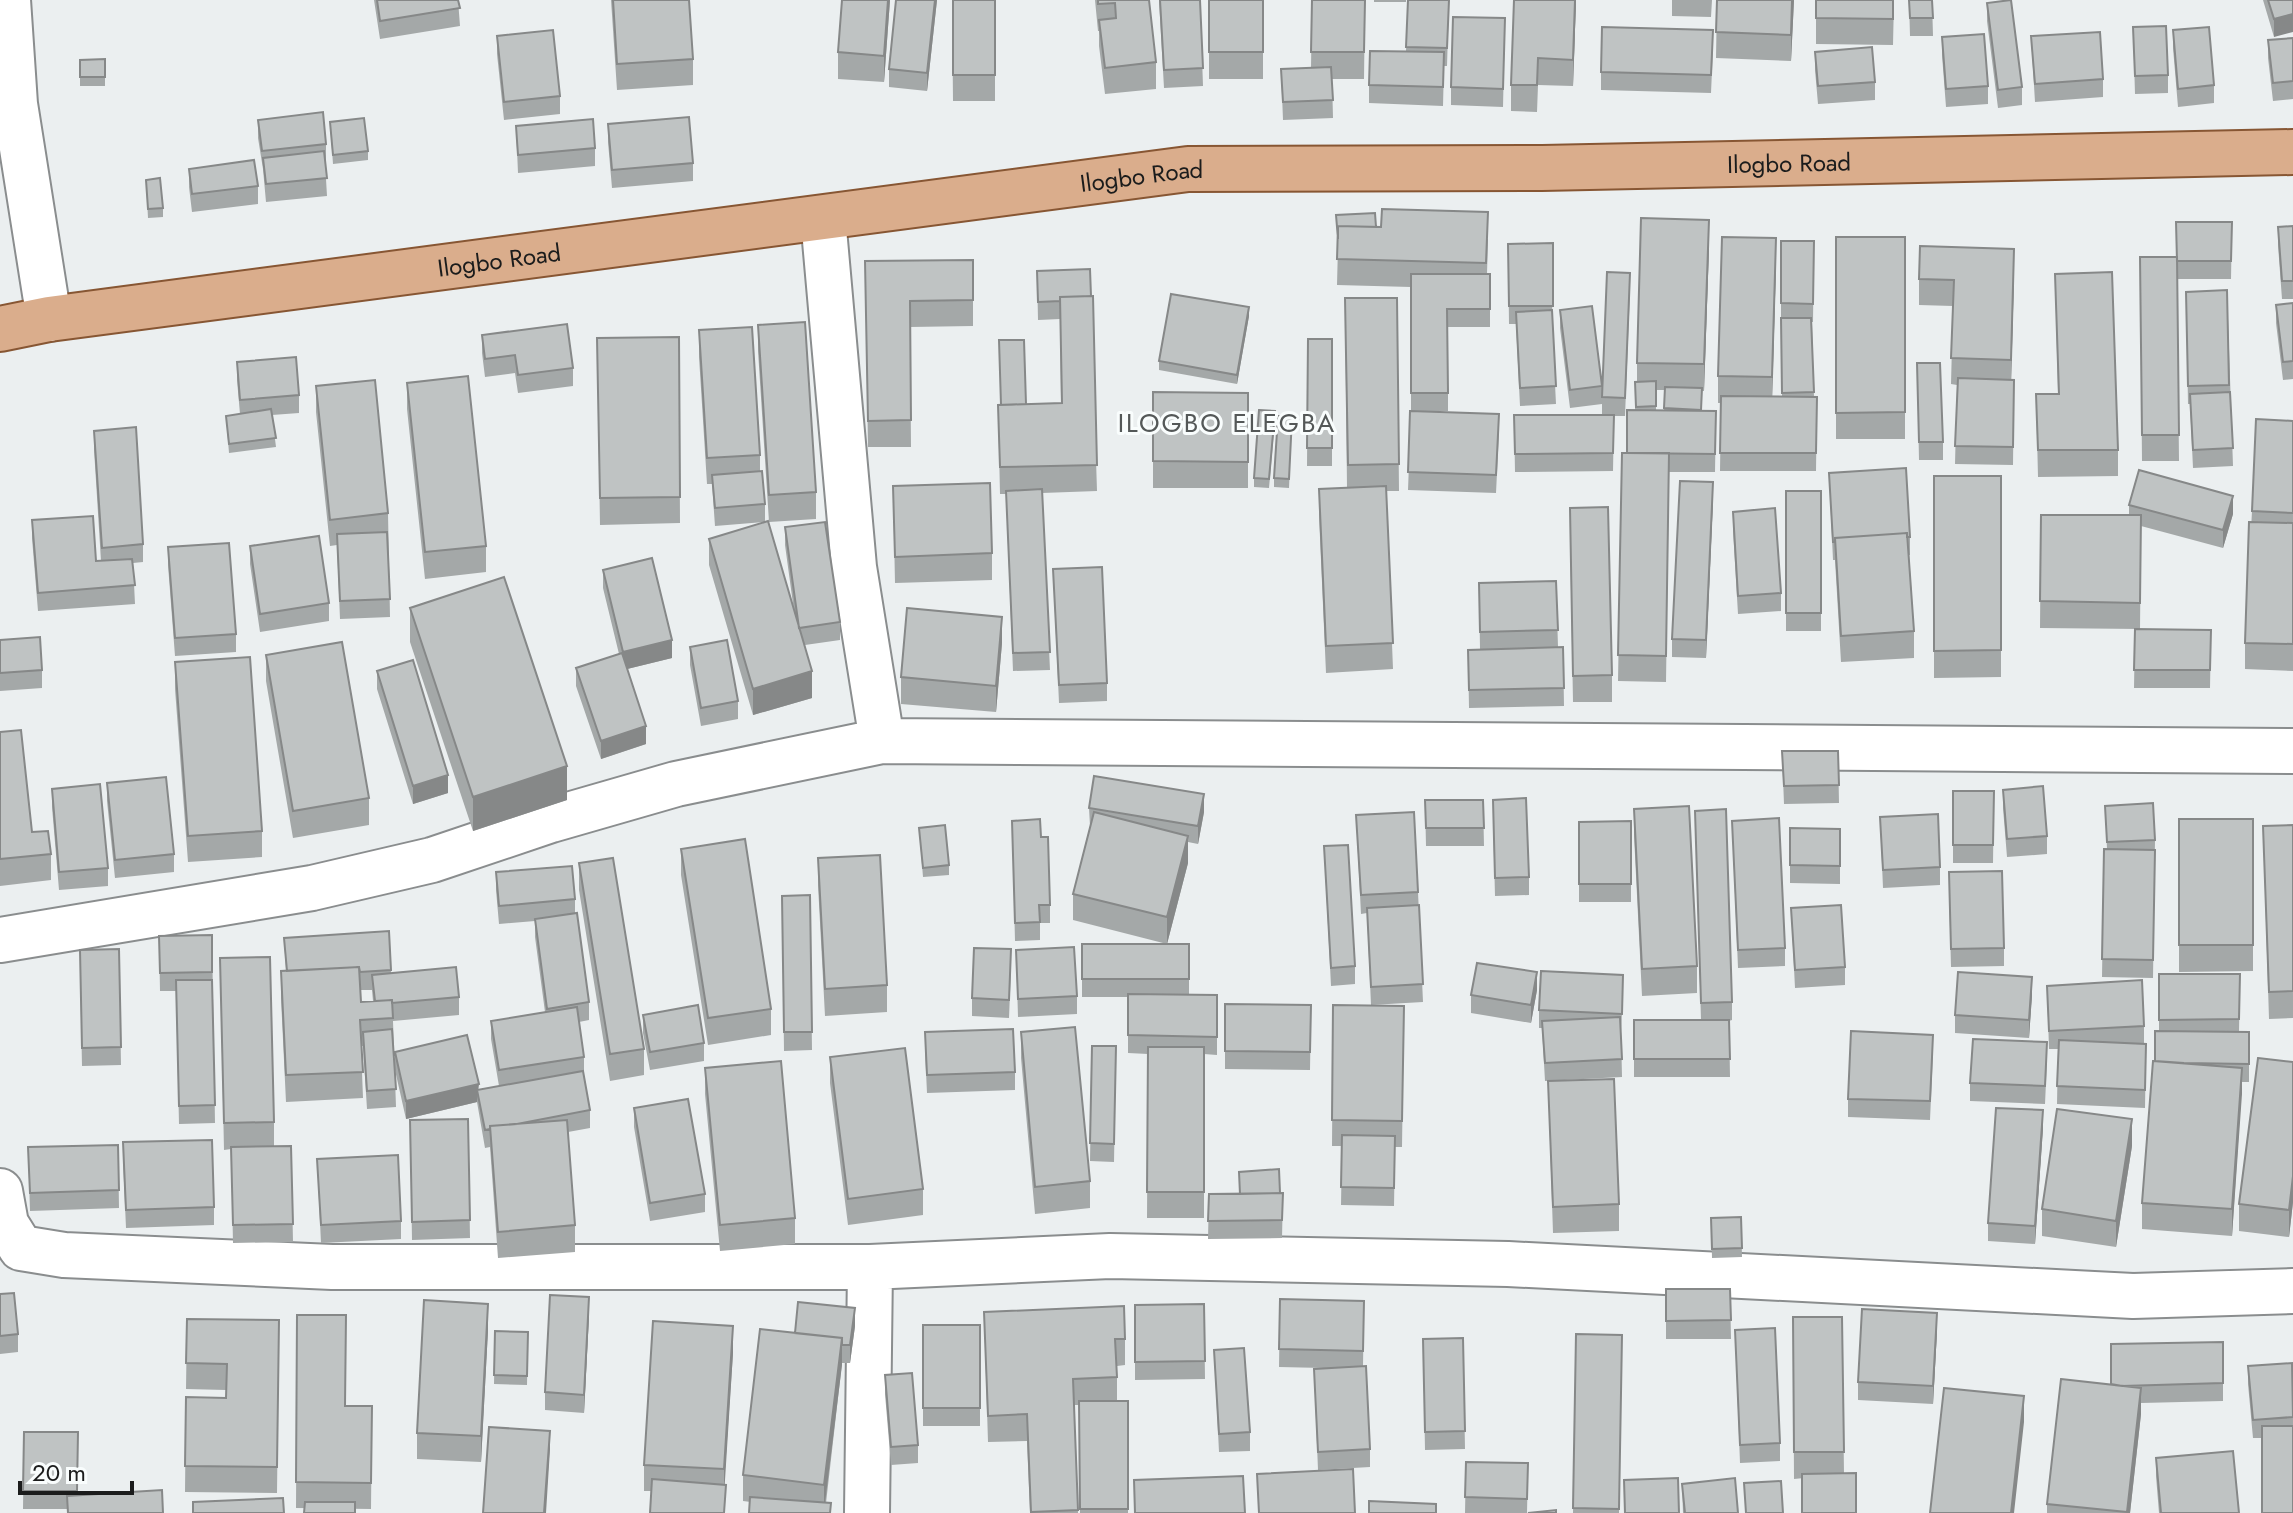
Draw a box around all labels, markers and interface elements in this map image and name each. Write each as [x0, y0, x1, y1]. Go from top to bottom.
street label: Ilogbo Road [1727, 144, 1851, 182]
street label: Ilogbo Road [1078, 151, 1203, 201]
street label: Ilogbo Road [435, 234, 563, 285]
district label: ILOGBO ELEGBA [1118, 404, 1336, 442]
scale bar [20, 1445, 132, 1495]
text: 20 m [32, 1455, 86, 1490]

